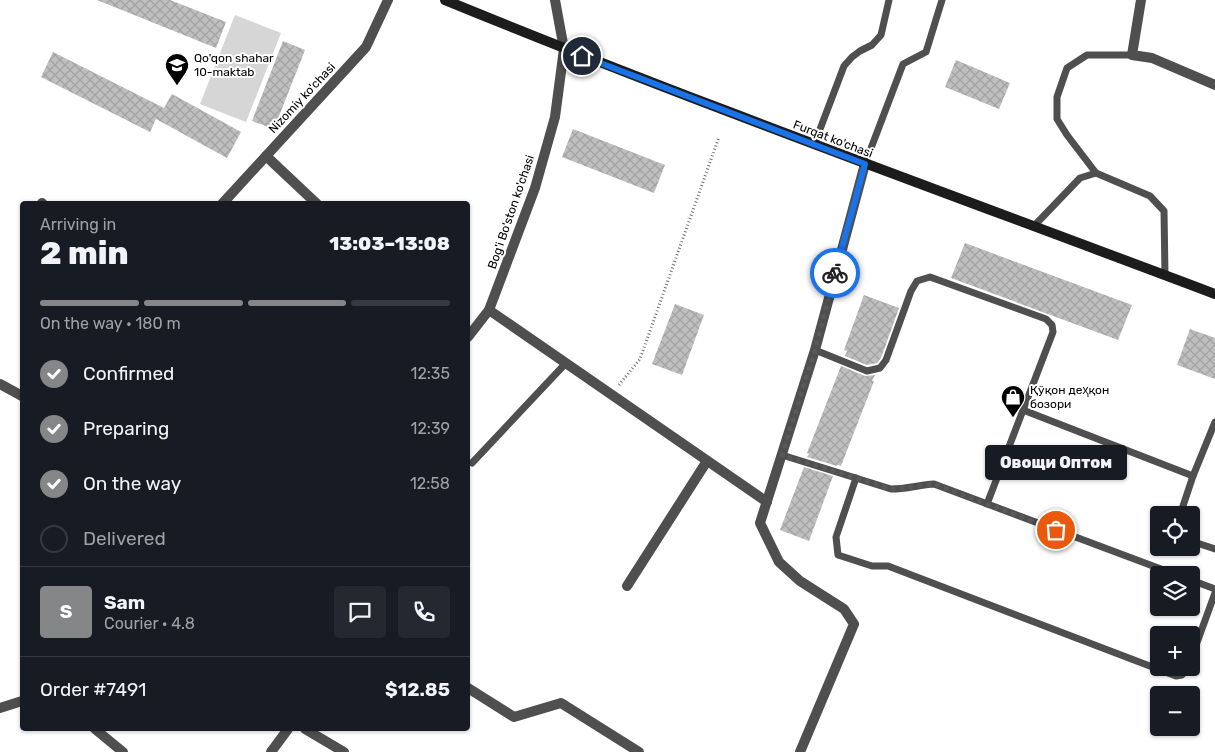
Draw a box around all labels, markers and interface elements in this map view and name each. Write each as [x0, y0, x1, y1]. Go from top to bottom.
pin [561, 35, 603, 77]
icon: home [568, 42, 596, 70]
place label: Qo'qon shahar 10-maktab [194, 51, 274, 79]
school or university icon: Qo'qon shahar 10-maktab [164, 52, 190, 86]
street label: Nizomiy ko'chasi [266, 60, 338, 136]
street label: Furqat ko'chasi [791, 117, 875, 161]
street label: Bog'i Bo'ston ko'chasi [485, 153, 537, 271]
text: Arriving in [40, 215, 116, 234]
text: 13:03–13:08 [329, 232, 450, 255]
text: 2 min [40, 234, 129, 272]
courier [810, 248, 860, 298]
icon: bike [821, 259, 849, 287]
text: On the way · 180 m [40, 314, 181, 333]
icon: check [40, 360, 68, 388]
text: Confirmed [83, 362, 174, 385]
text: 12:35 [411, 364, 450, 383]
place label: Қўқон деҳқон бозори [1030, 383, 1109, 411]
shop icon: Қўқон деҳқон бозори [1000, 384, 1026, 418]
icon: check [40, 415, 68, 443]
text: Preparing [83, 417, 169, 440]
text: 12:39 [411, 419, 450, 438]
callout: Овощи Оптом [985, 445, 1127, 480]
text: Овощи Оптом [1000, 453, 1112, 472]
icon: check [40, 470, 68, 498]
text: On the way [83, 472, 181, 495]
text: 12:58 [410, 474, 450, 493]
map controls [1150, 506, 1200, 736]
button: locate [1150, 506, 1200, 556]
pin [1035, 509, 1077, 551]
icon: bag [1042, 516, 1070, 544]
text: Delivered [83, 527, 166, 550]
button: layers [1150, 566, 1200, 616]
button: chat [334, 586, 386, 638]
button: phone [398, 586, 450, 638]
text: Sam [104, 591, 145, 614]
text: S [60, 600, 72, 623]
text: Courier · 4.8 [104, 614, 195, 633]
button: + [1150, 626, 1200, 676]
text: Order #7491 [40, 678, 146, 701]
text: $12.85 [385, 678, 450, 701]
button: − [1150, 686, 1200, 736]

